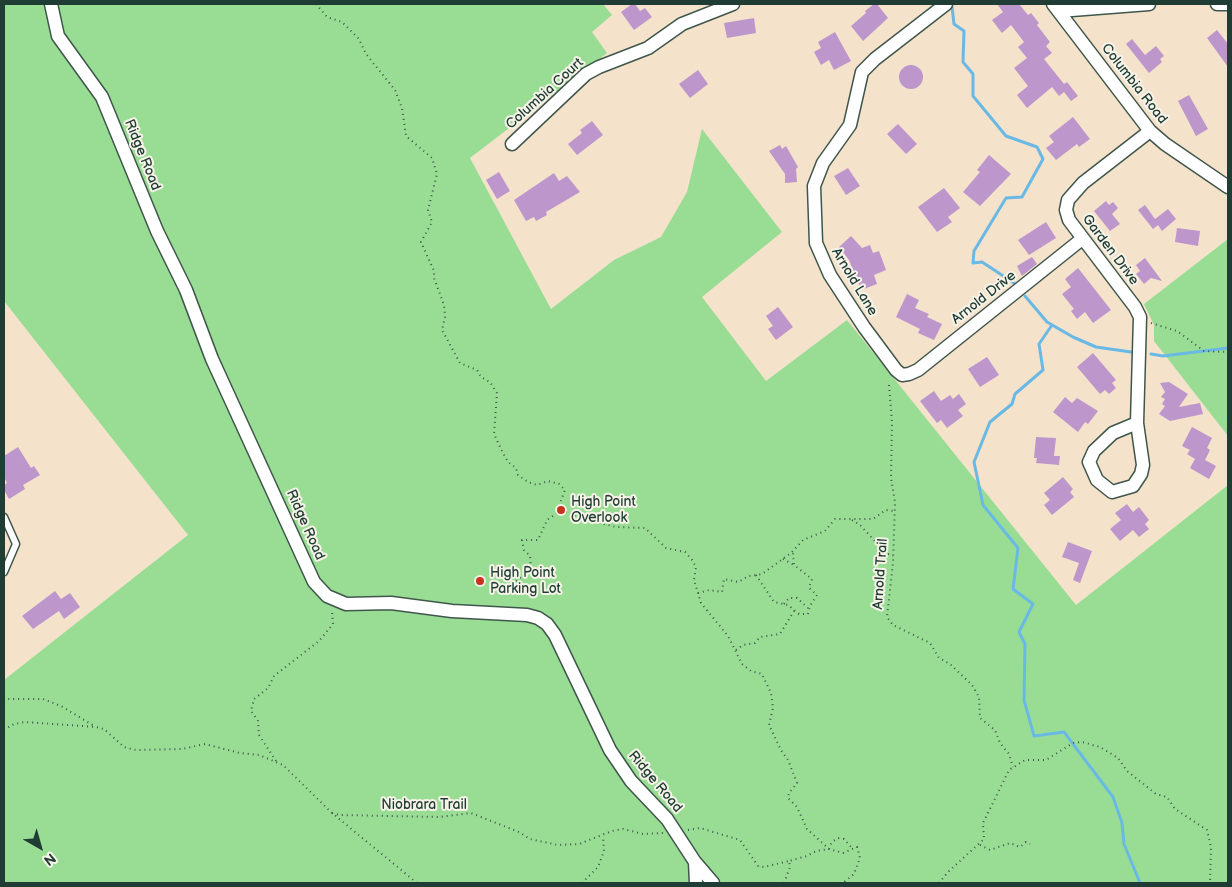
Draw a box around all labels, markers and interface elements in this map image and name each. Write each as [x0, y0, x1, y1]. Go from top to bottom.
street label: Columbia Road [1097, 41, 1171, 127]
street label: Columbia Court [503, 55, 587, 133]
street label: Ridge Road [120, 117, 164, 193]
street label: Garden Drive [1078, 211, 1142, 289]
street label: Arnold Lane [827, 245, 881, 319]
street label: Arnold Drive [948, 268, 1020, 328]
street label: Ridge Road [282, 487, 328, 563]
place label: High Point Overlook [571, 494, 636, 526]
marker: High Point Overlook [555, 504, 567, 516]
street label: Arnold Trail [870, 538, 892, 610]
place label: High Point Parking Lot [490, 565, 561, 598]
marker: High Point Parking Lot [474, 575, 486, 587]
street label: Ridge Road [624, 748, 686, 816]
street label: Niobrara Trail [381, 797, 467, 813]
north arrow [15, 822, 65, 872]
text: N [40, 849, 59, 869]

